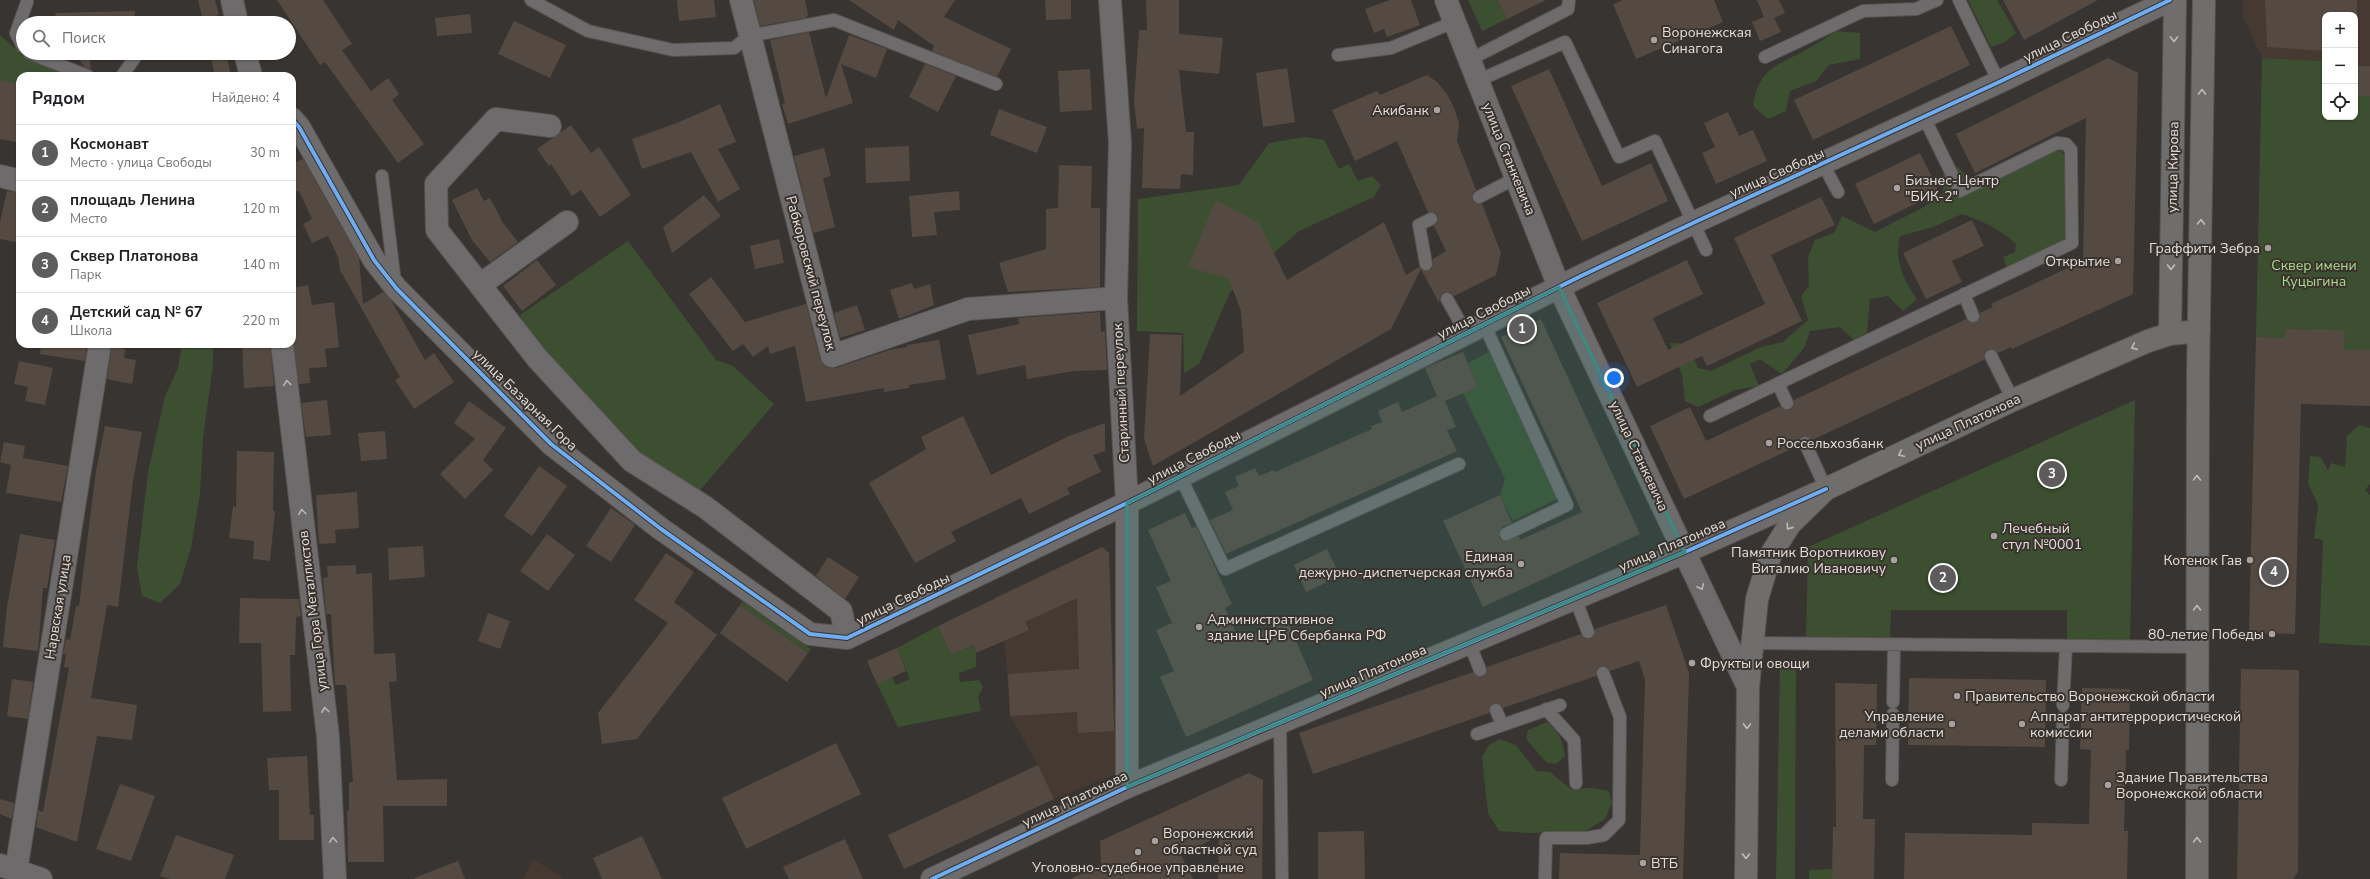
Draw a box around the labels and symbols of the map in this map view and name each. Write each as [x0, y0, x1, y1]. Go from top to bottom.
street label: улица Свободы [2020, 5, 2120, 67]
place label: Воронежская Синагога [1662, 23, 1752, 58]
marker: Воронежская Синагога [1649, 35, 1659, 45]
one-way arrow [2170, 36, 2178, 42]
one-way arrow [2198, 89, 2207, 95]
street label: улица Станкевича [1478, 100, 1540, 218]
place label: Акибанк [1372, 101, 1430, 120]
marker: Акибанк [1432, 105, 1442, 115]
street label: улица Кирова [2163, 121, 2183, 213]
street label: улица Свободы [1727, 144, 1827, 202]
place label: Бизнес-Центр "БИК-2" [1905, 171, 1999, 206]
marker: Бизнес-Центр "БИК-2" [1892, 183, 1902, 193]
street label: Рабкоровский переулок [781, 194, 841, 353]
one-way arrow [2197, 219, 2205, 225]
place label: Граффити Зебра [2149, 239, 2260, 258]
marker: Граффити Зебра [2263, 243, 2273, 253]
place label: Открытие [2045, 252, 2110, 271]
marker: Открытие [2113, 256, 2123, 266]
park label: Сквер имени Куцыгина [2271, 256, 2357, 291]
one-way arrow [2167, 264, 2175, 270]
street label: улица Свободы [1434, 280, 1534, 344]
pin: 1 [1509, 314, 1535, 344]
street label: Старинный переулок [1108, 322, 1134, 463]
one-way arrow [2130, 343, 2137, 351]
street label: улица Базарная Гора [468, 345, 582, 455]
your location [1604, 368, 1624, 388]
one-way arrow [282, 379, 291, 386]
street label: улица Платонова [1912, 389, 2024, 455]
street label: улица Станкевича [1605, 398, 1673, 514]
street label: улица Свободы [1144, 425, 1244, 489]
place label: Россельхозбанк [1777, 434, 1884, 453]
marker: Россельхозбанк [1764, 438, 1774, 448]
one-way arrow [1897, 449, 1905, 457]
pin: 3 [2039, 459, 2065, 489]
one-way arrow [2193, 475, 2201, 481]
one-way arrow [298, 509, 307, 515]
street label: улица Платонова [1616, 514, 1728, 576]
place label: Лечебный стул №0001 [2002, 519, 2082, 554]
one-way arrow [1786, 523, 1794, 530]
street label: улица Гора Металлистов [294, 529, 332, 692]
marker: Лечебный стул №0001 [1989, 531, 1999, 541]
place label: Памятник Воротникову Виталию Ивановичу [1731, 543, 1887, 578]
place label: Единая дежурно-диспетчерская служба [1299, 547, 1513, 582]
place label: Котенок Гав [2163, 551, 2242, 570]
street label: Нарвская улица [40, 553, 76, 661]
marker: Памятник Воротникову Виталию Ивановичу [1889, 555, 1899, 565]
marker: Котенок Гав [2245, 555, 2255, 565]
pin: 4 [2261, 557, 2287, 587]
marker: Единая дежурно-диспетчерская служба [1516, 559, 1526, 569]
pin: 2 [1930, 563, 1956, 593]
street label: улица Свободы [853, 568, 953, 630]
one-way arrow [1696, 583, 1704, 591]
one-way arrow [2193, 605, 2201, 611]
place label: Административное здание ЦРБ Сбербанка РФ [1207, 610, 1386, 645]
marker: Административное здание ЦРБ Сбербанка РФ [1194, 622, 1204, 632]
place label: 80-летие Победы [2148, 625, 2264, 644]
marker: 80-летие Победы [2267, 629, 2277, 639]
street label: улица Платонова [1317, 640, 1429, 702]
place label: Фрукты и овощи [1700, 654, 1810, 673]
marker: Фрукты и овощи [1687, 658, 1697, 668]
place label: Правительство Воронежской области [1965, 687, 2215, 706]
marker: Правительство Воронежской области [1952, 691, 1962, 701]
one-way arrow [320, 707, 329, 713]
place label: Управление делами области [1839, 707, 1944, 742]
place label: Аппарат антитеррористической комиссии [2030, 707, 2241, 742]
marker: Управление делами области [1947, 719, 1957, 729]
marker: Аппарат антитеррористической комиссии [2017, 719, 2027, 729]
one-way arrow [1743, 723, 1751, 729]
street label: улица Платонова [1019, 766, 1131, 832]
place label: Здание Правительства Воронежской области [2116, 768, 2268, 803]
marker: Здание Правительства Воронежской области [2103, 780, 2113, 790]
place label: Воронежский областной суд [1163, 824, 1257, 859]
marker: Воронежский областной суд [1150, 836, 1160, 846]
one-way arrow [328, 837, 337, 843]
one-way arrow [2193, 837, 2201, 843]
marker: Уголовно-судебное управление [1133, 847, 1143, 857]
one-way arrow [1742, 853, 1750, 859]
place label: ВТБ [1651, 854, 1678, 873]
place label: Уголовно-судебное управление [1031, 858, 1244, 877]
marker: ВТБ [1638, 858, 1648, 868]

